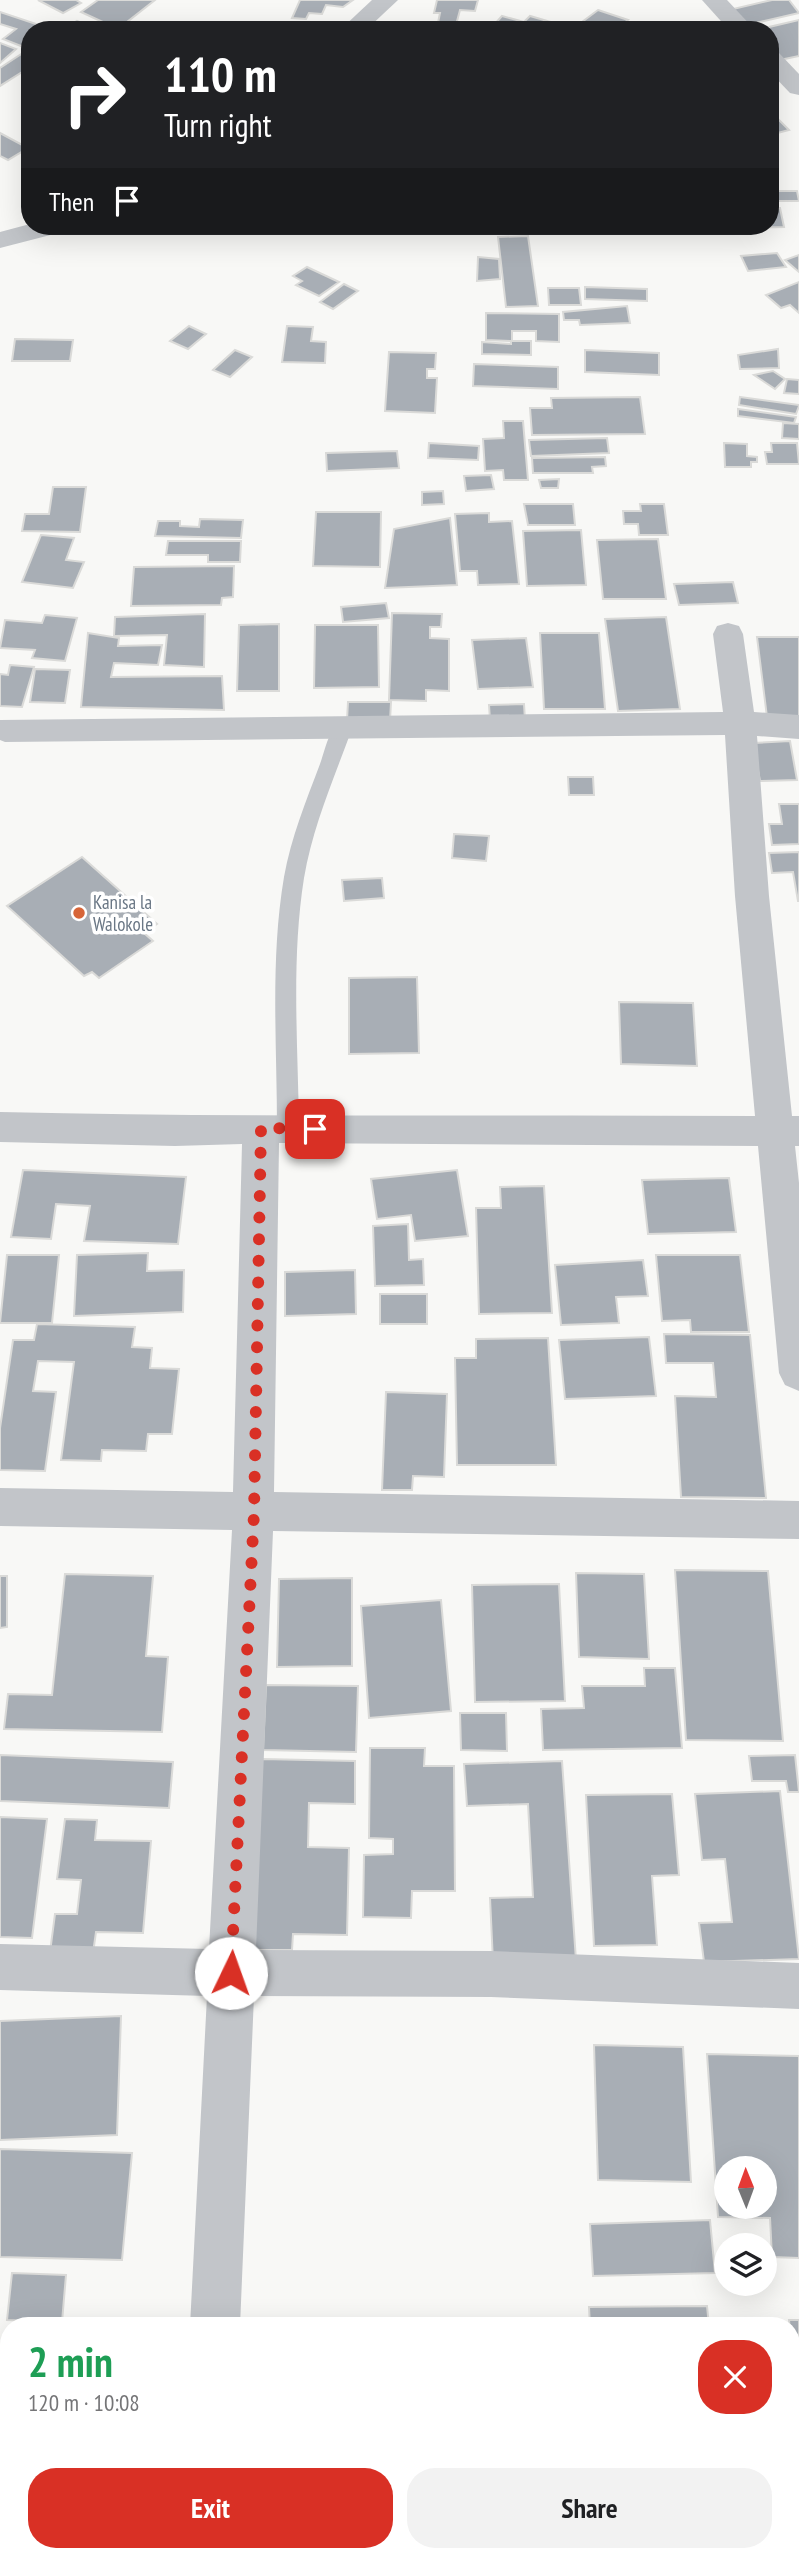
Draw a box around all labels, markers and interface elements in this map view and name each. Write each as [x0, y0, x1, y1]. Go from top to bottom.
text: 110 m [164, 42, 277, 106]
icon: right [49, 49, 140, 140]
text: Turn right [164, 104, 272, 146]
icon: arrive [108, 182, 146, 220]
text: Then [49, 185, 94, 218]
place label: Kanisa la Walokole [93, 890, 153, 936]
marker: Kanisa la Walokole [71, 905, 87, 921]
pin [285, 1099, 345, 1159]
icon: arrive [296, 1110, 334, 1148]
position arrow [194, 1936, 268, 2010]
north arrow [714, 2156, 777, 2219]
map controls [714, 2156, 777, 2296]
button: layers [714, 2233, 777, 2296]
text: 2 min [28, 2334, 113, 2389]
button: close [698, 2340, 772, 2414]
text: 120 m · 10:08 [28, 2388, 140, 2417]
button: Exit [28, 2468, 393, 2548]
button: Share [407, 2468, 772, 2548]

